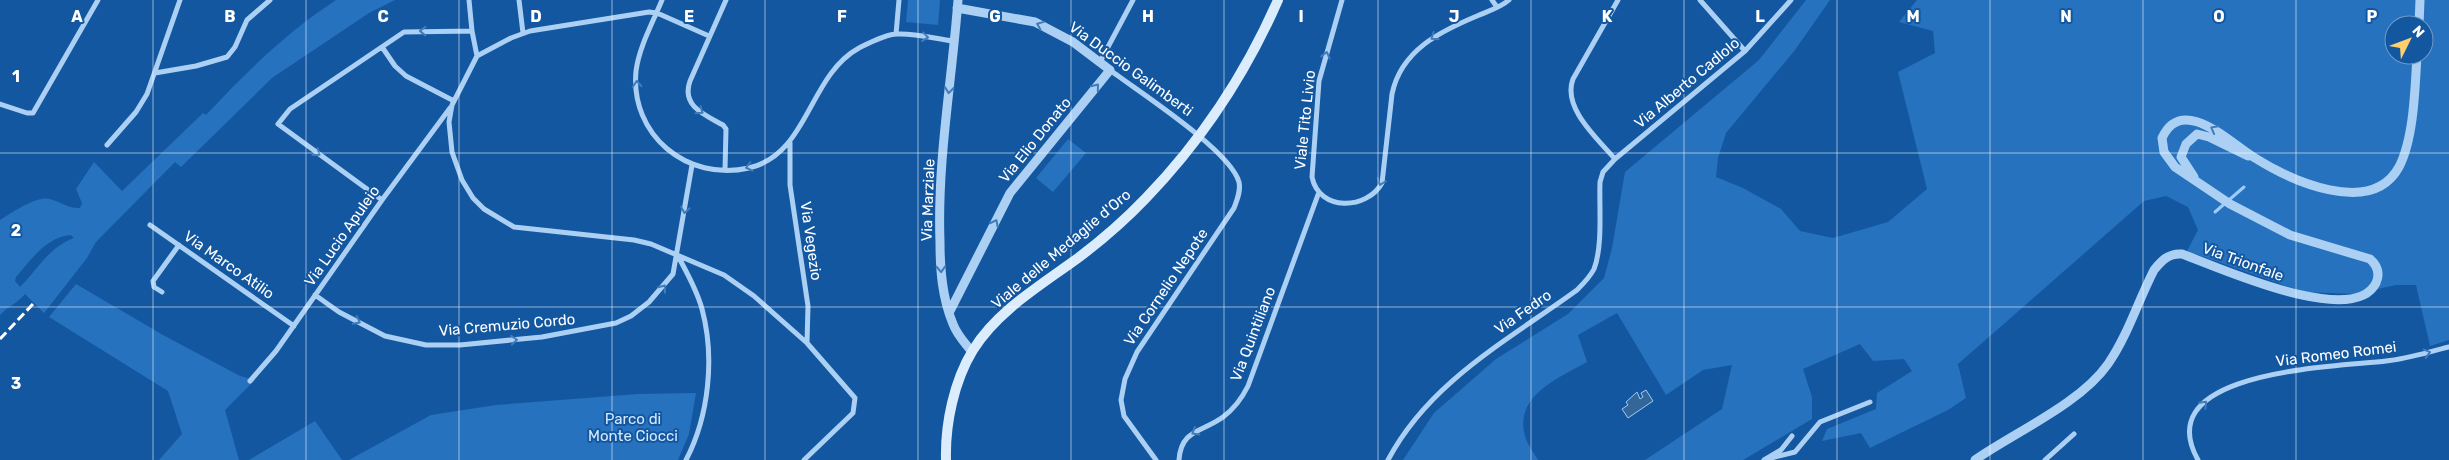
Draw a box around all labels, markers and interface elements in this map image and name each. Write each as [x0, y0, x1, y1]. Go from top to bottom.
text: A [71, 7, 83, 26]
text: B [224, 7, 236, 26]
text: C [377, 7, 389, 26]
text: D [530, 7, 542, 26]
text: E [684, 7, 694, 26]
text: F [837, 7, 847, 26]
text: G [989, 7, 1001, 26]
text: H [1142, 7, 1154, 26]
text: I [1298, 7, 1304, 26]
text: J [1449, 7, 1459, 26]
text: K [1602, 7, 1613, 26]
text: L [1755, 7, 1765, 26]
text: M [1906, 7, 1920, 26]
text: N [2060, 7, 2072, 26]
text: O [2213, 7, 2225, 26]
text: P [2367, 7, 2378, 26]
north arrow [2384, 15, 2434, 65]
street label: Via Duccio Galimberti [1066, 18, 1196, 120]
one-way arrow [1036, 20, 1045, 31]
text: N [2409, 22, 2428, 41]
one-way arrow [419, 26, 427, 37]
one-way arrow [921, 31, 929, 42]
one-way arrow [1430, 31, 1440, 40]
street label: Via Alberto Cadlolo [1631, 34, 1743, 132]
one-way arrow [1320, 51, 1331, 60]
text: 1 [12, 67, 20, 86]
street label: Viale Tito Livio [1291, 69, 1319, 171]
one-way arrow [631, 79, 642, 87]
one-way arrow [1090, 84, 1098, 93]
one-way arrow [944, 86, 955, 94]
street label: Via Elio Donato [995, 94, 1075, 186]
one-way arrow [694, 105, 704, 114]
one-way arrow [2210, 125, 2219, 135]
one-way arrow [311, 147, 321, 156]
street label: Via Marziale [918, 158, 938, 242]
one-way arrow [744, 161, 753, 172]
one-way arrow [1377, 177, 1387, 186]
street label: Via Lucio Apuleio [301, 182, 383, 290]
street label: Viale delle Medaglie d'Oro [988, 185, 1134, 313]
street label: Via Vegezio [797, 200, 825, 282]
one-way arrow [680, 206, 690, 215]
one-way arrow [989, 219, 999, 228]
text: 2 [11, 221, 21, 240]
street label: Via Cornelio Nepote [1120, 225, 1212, 349]
street label: Via Marco Atilio [180, 227, 278, 303]
street label: Via Trionfale [2200, 239, 2286, 285]
one-way arrow [935, 265, 946, 273]
street label: Via Quintiliano [1227, 284, 1279, 384]
one-way arrow [657, 285, 665, 294]
street label: Via Fedro [1491, 286, 1555, 338]
street label: Via Cremuzio Cordo [438, 310, 576, 340]
one-way arrow [351, 315, 360, 325]
one-way arrow [511, 335, 519, 346]
street label: Via Romeo Romei [2275, 338, 2397, 370]
one-way arrow [2423, 348, 2431, 358]
text: 3 [11, 374, 21, 393]
one-way arrow [2198, 401, 2207, 410]
park label: Parco di Monte Ciocci [588, 410, 678, 445]
one-way arrow [1192, 426, 1201, 436]

